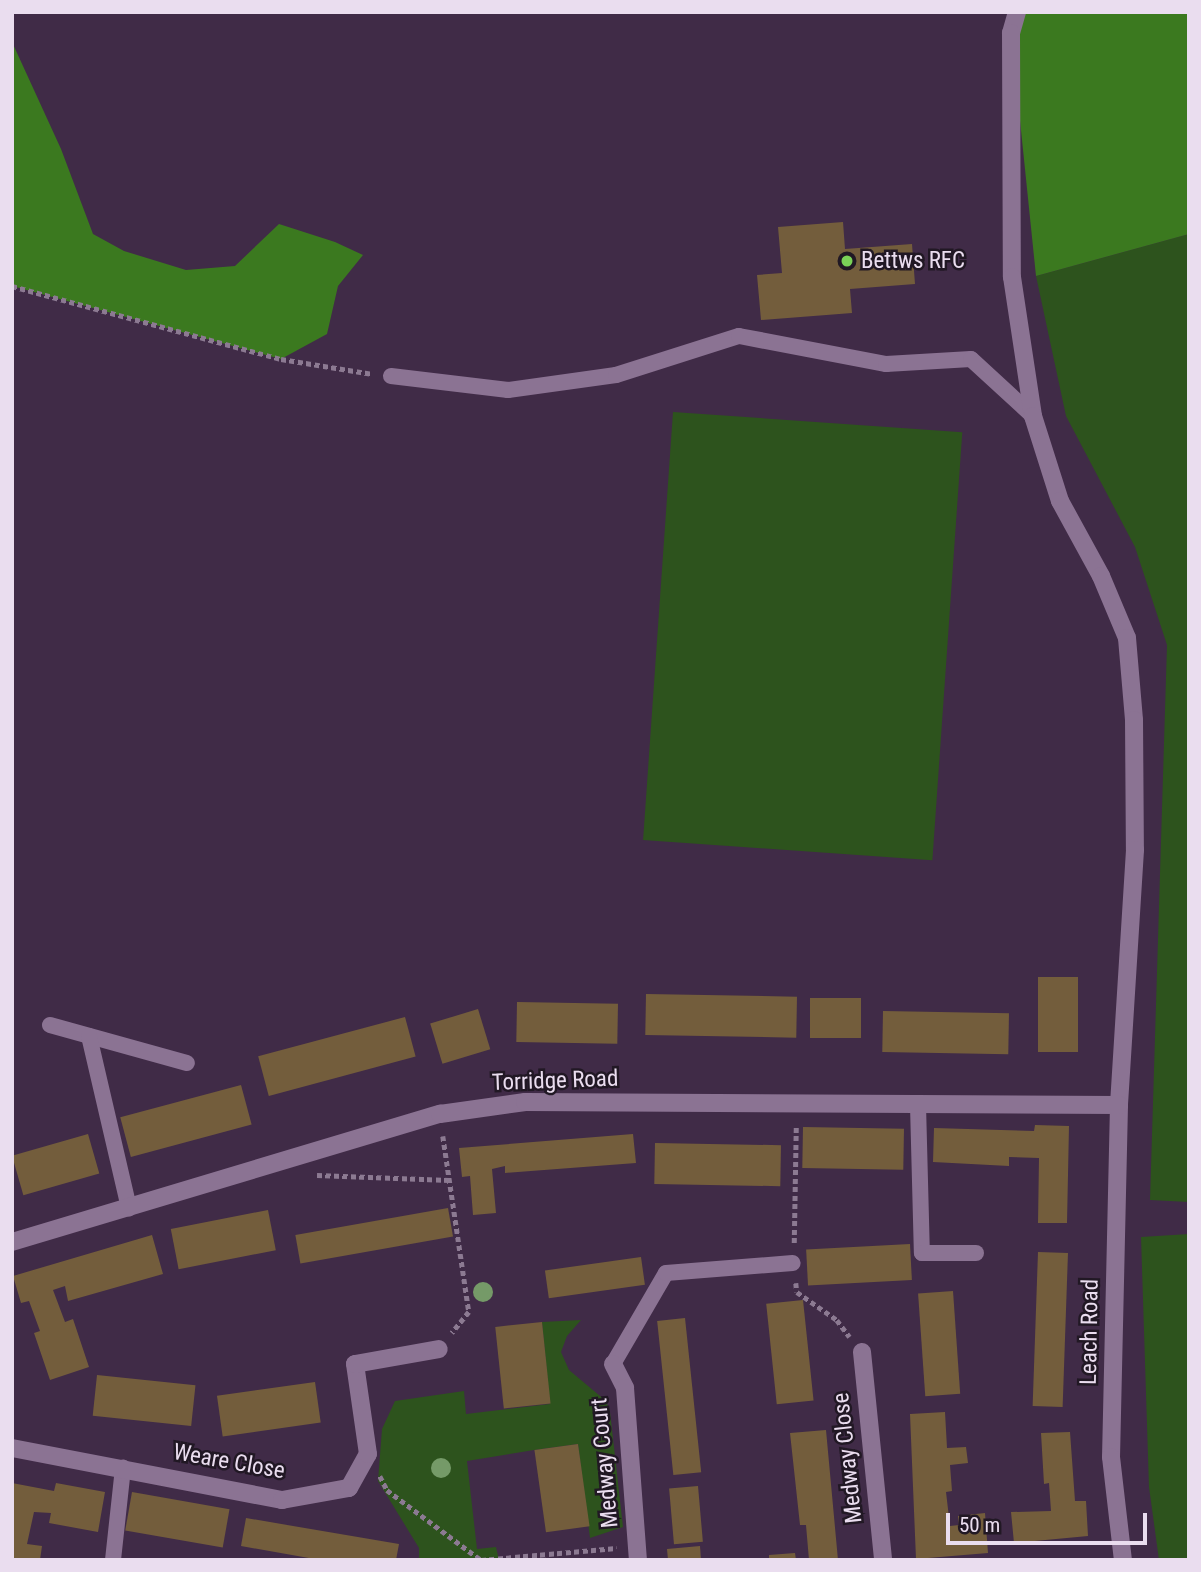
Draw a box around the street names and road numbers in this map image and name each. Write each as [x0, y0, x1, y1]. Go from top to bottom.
street label: Torridge Road [491, 1065, 619, 1097]
street label: Leach Road [1075, 1279, 1105, 1385]
street label: Medway Close [827, 1391, 869, 1525]
street label: Medway Court [586, 1397, 624, 1529]
street label: Weare Close [171, 1439, 287, 1485]

